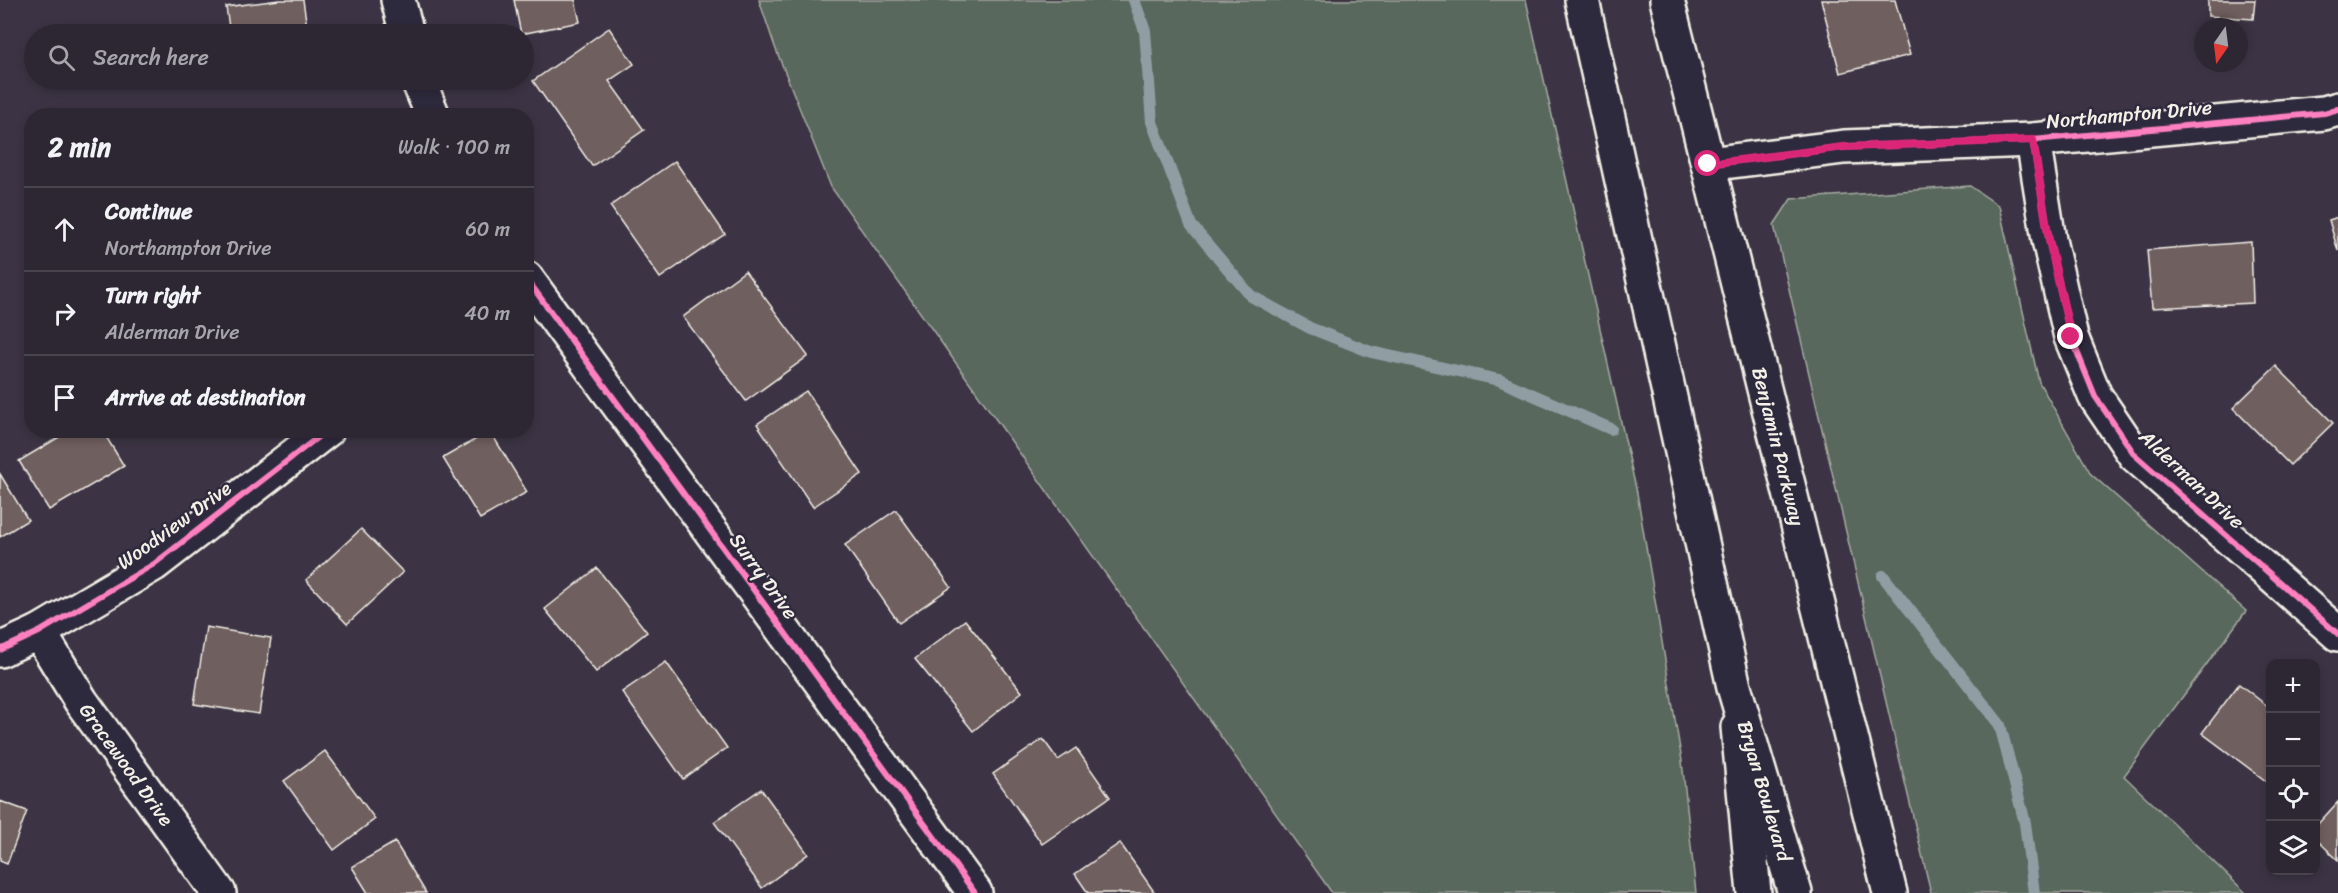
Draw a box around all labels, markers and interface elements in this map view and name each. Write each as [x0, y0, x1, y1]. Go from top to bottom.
north arrow [2194, 18, 2248, 72]
search box [24, 24, 534, 90]
text: Search here [93, 38, 209, 77]
icon: search [45, 41, 78, 74]
street label: Northampton Drive [2045, 90, 2214, 139]
text: 2 min [48, 124, 111, 170]
text: Walk · 100 m [398, 130, 510, 165]
route start [1694, 150, 1720, 176]
text: Continue [105, 192, 193, 231]
text: 60 m [465, 212, 510, 247]
icon: ahead [48, 213, 81, 246]
text: Northampton Drive [105, 231, 272, 266]
text: Turn right [105, 276, 200, 315]
text: 40 m [464, 296, 510, 331]
icon: right [48, 297, 81, 330]
text: Alderman Drive [105, 315, 239, 350]
route end [2057, 323, 2083, 349]
street label: Benjamin Parkway [1741, 363, 1815, 530]
text: Arrive at destination [105, 378, 306, 417]
icon: arrive [48, 381, 81, 414]
street label: Alderman Drive [2130, 420, 2253, 538]
street label: Woodview Drive [109, 471, 239, 579]
street label: Surry Drive [720, 525, 807, 627]
map controls [2266, 659, 2320, 875]
button: + [2266, 659, 2320, 713]
street label: Gracewood Drive [70, 696, 183, 834]
button: − [2266, 713, 2320, 767]
street label: Bryan Boulevard [1727, 716, 1802, 867]
button: locate [2266, 767, 2320, 821]
button: layers [2266, 821, 2320, 875]

